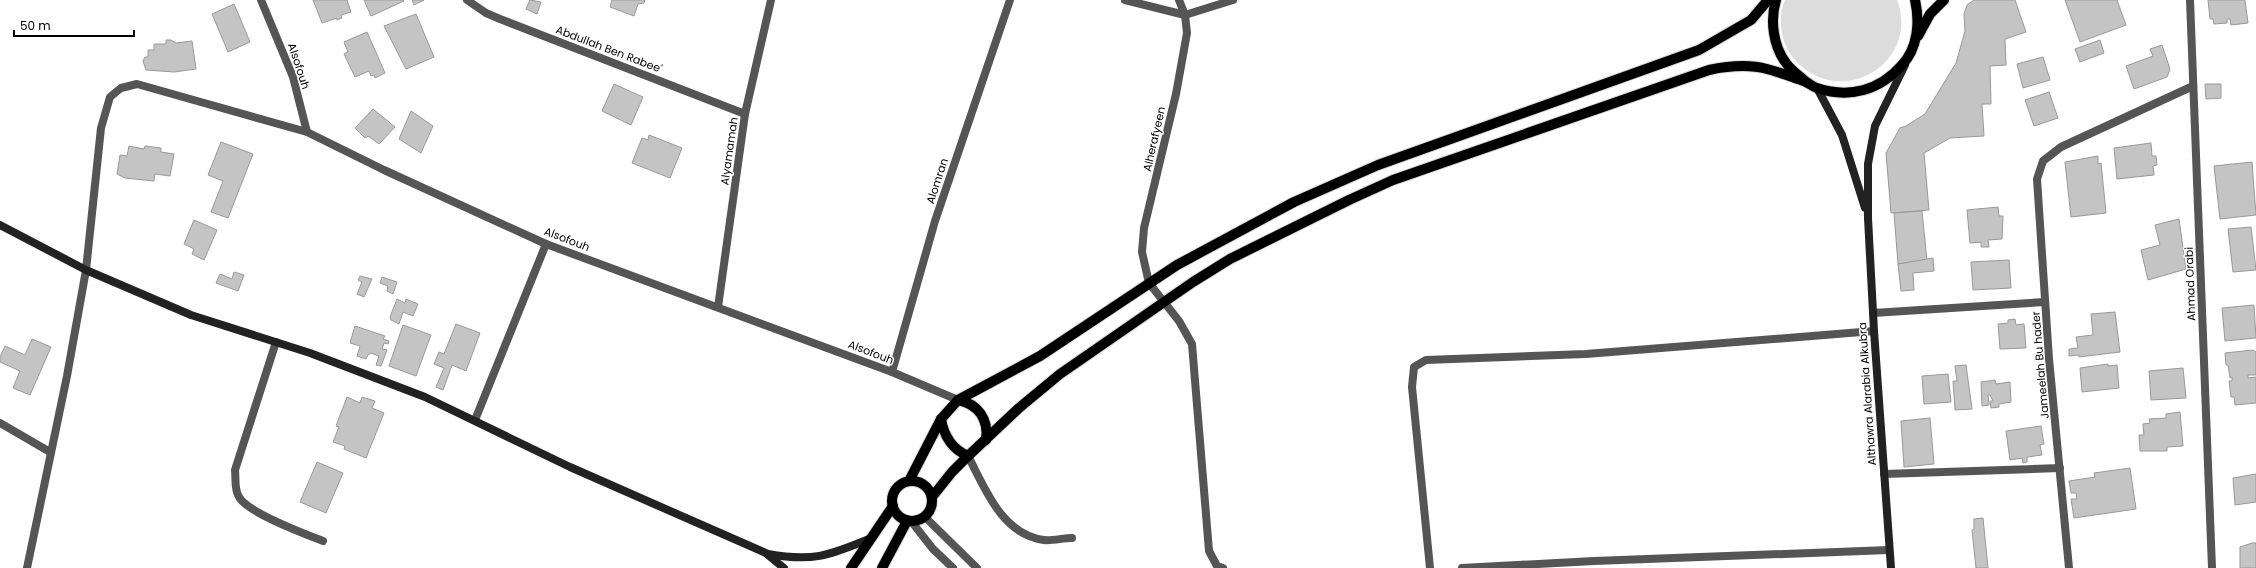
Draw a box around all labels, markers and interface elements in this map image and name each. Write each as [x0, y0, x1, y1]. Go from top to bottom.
scale bar [14, 12, 134, 38]
text: 50 m [20, 17, 51, 34]
street label: Abdullah Ben Rabee' [554, 21, 665, 77]
street label: Alsofouh [284, 41, 314, 91]
street label: Alherafyeen [1139, 105, 1169, 173]
street label: Alyamamah [716, 116, 742, 186]
street label: Alomran [922, 156, 952, 206]
street label: Alsofouh [542, 223, 592, 255]
street label: Ahmad Orabi [2181, 246, 2199, 321]
street label: Jameelah Bu hader [2027, 311, 2053, 419]
street label: Althawra Alarabia Alkubra [1854, 322, 1880, 466]
street label: Alsofouh [846, 336, 896, 368]

